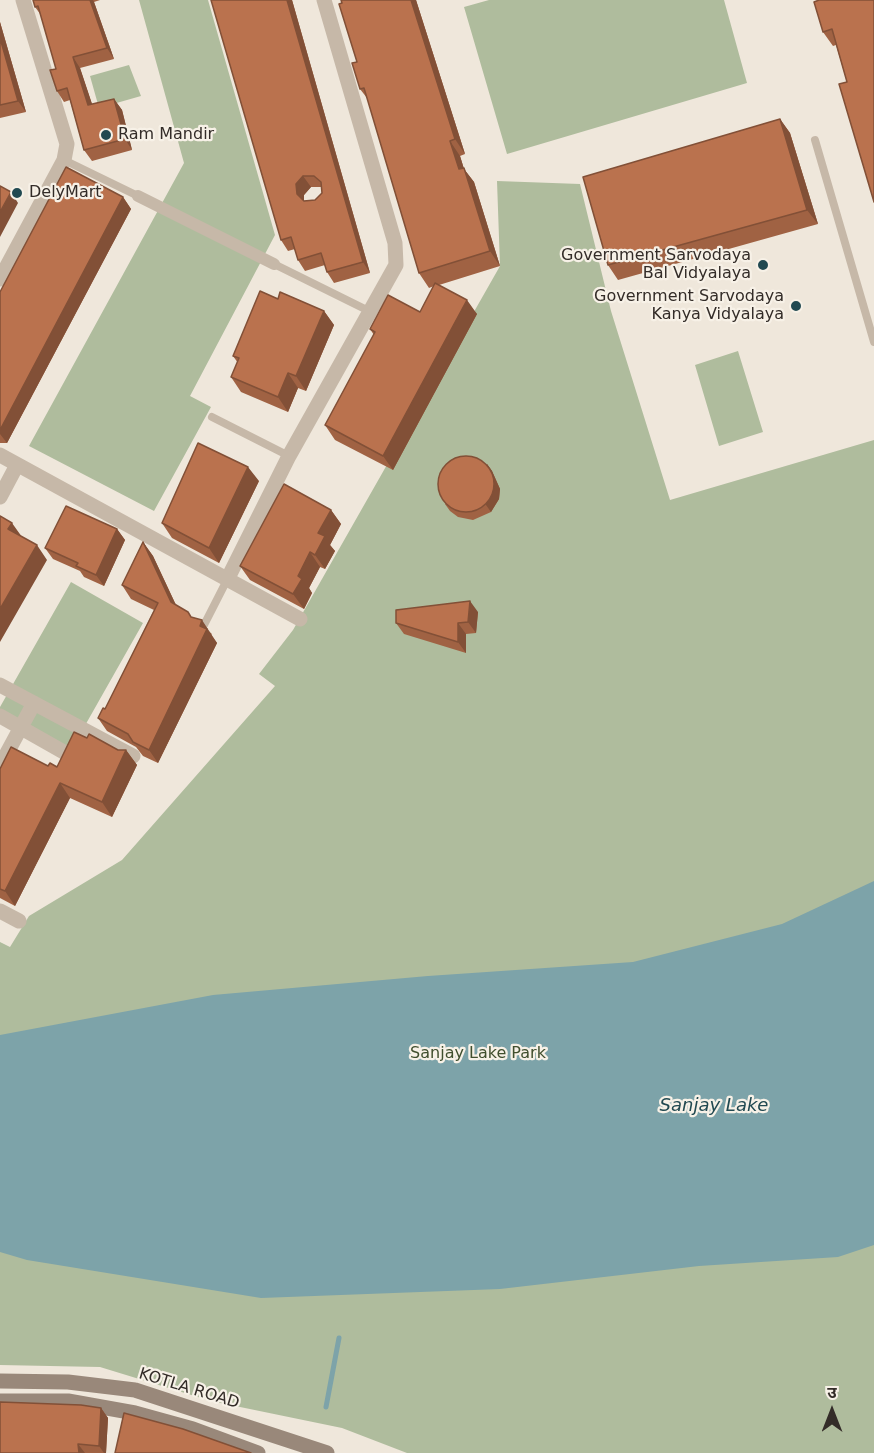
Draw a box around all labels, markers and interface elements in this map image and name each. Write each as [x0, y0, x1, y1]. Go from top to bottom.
place label: Ram Mandir [118, 125, 214, 145]
marker: Ram Mandir [99, 128, 113, 142]
place label: DelyMart [29, 183, 102, 203]
marker: DelyMart [10, 186, 24, 200]
place label: Government Sarvodaya Bal Vidyalaya [561, 246, 751, 284]
marker: Government Sarvodaya Bal Vidyalaya [756, 258, 770, 272]
place label: Government Sarvodaya Kanya Vidyalaya [594, 287, 784, 325]
marker: Government Sarvodaya Kanya Vidyalaya [789, 299, 803, 313]
park label: Sanjay Lake Park [410, 1044, 546, 1064]
water label: Sanjay Lake [660, 1095, 768, 1117]
street label: KOTLA ROAD [136, 1365, 242, 1413]
north arrow [802, 1381, 862, 1441]
text: उ [827, 1383, 837, 1402]

